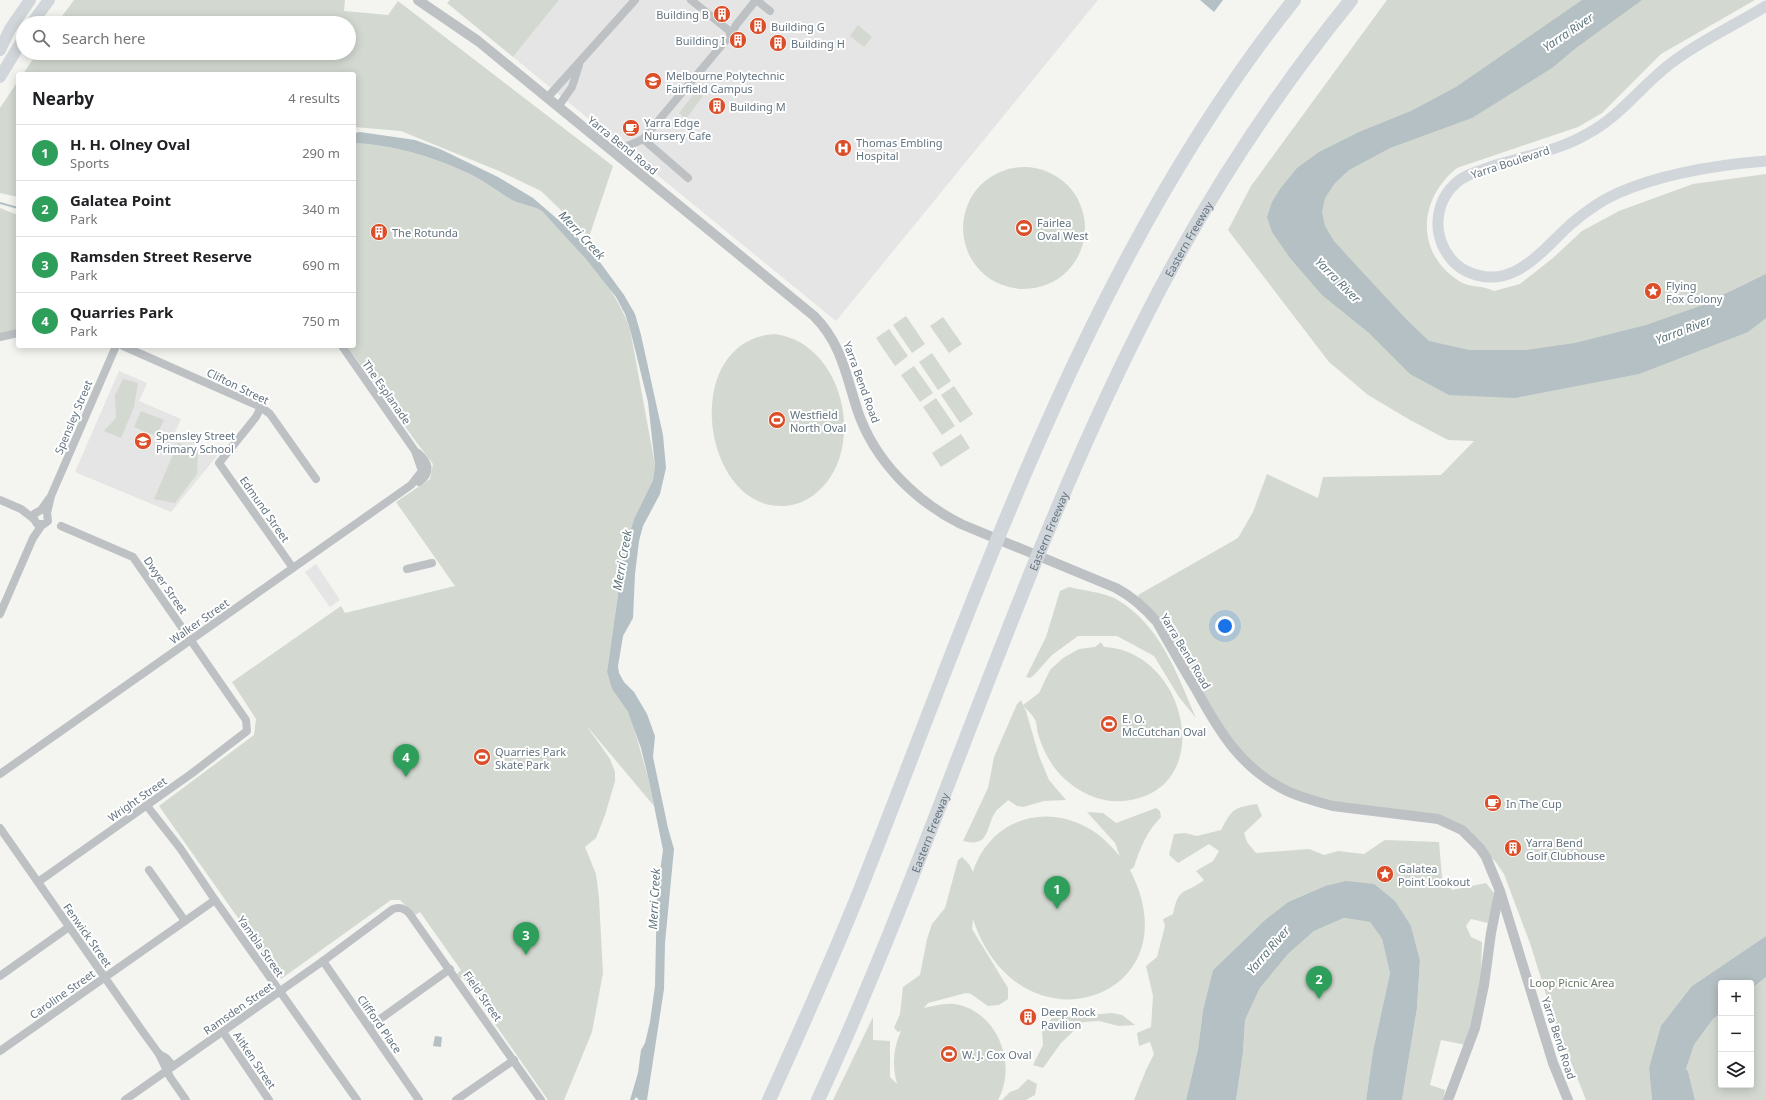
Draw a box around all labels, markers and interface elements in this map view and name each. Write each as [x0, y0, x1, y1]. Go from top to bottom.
building icon: Building B [712, 4, 732, 24]
place label: Building B [656, 7, 709, 22]
water label: Yarra River [1539, 8, 1598, 55]
search box [16, 16, 356, 60]
building icon: Building G [748, 16, 768, 36]
place label: Building G [771, 19, 825, 34]
icon: search [30, 27, 52, 49]
text: Search here [62, 28, 145, 48]
building icon: Building I [728, 30, 748, 50]
place label: Building I [676, 33, 725, 48]
building icon: Building H [768, 33, 788, 53]
place label: Building H [791, 36, 845, 51]
place label: Melbourne Polytechnic Fairfield Campus [666, 68, 785, 96]
school or university icon: Melbourne Polytechnic Fairfield Campus [643, 71, 663, 91]
text: Nearby [32, 87, 94, 110]
text: 4 results [288, 89, 340, 107]
building icon: Building M [707, 96, 727, 116]
place label: Building M [730, 99, 786, 114]
street label: Yarra Bend Road [585, 112, 661, 178]
place label: Yarra Edge Nursery Cafe [644, 115, 711, 143]
cafe icon: Yarra Edge Nursery Cafe [621, 118, 641, 138]
text: H. H. Olney Oval [70, 134, 190, 154]
place label: Thomas Embling Hospital [856, 135, 943, 163]
hospital icon: Thomas Embling Hospital [833, 138, 853, 158]
street label: Yarra Boulevard [1469, 142, 1551, 182]
text: 1 [41, 144, 49, 162]
text: 290 m [302, 144, 340, 162]
text: Sports [70, 154, 109, 172]
text: Galatea Point [70, 190, 171, 210]
street label: Eastern Freeway [1161, 198, 1216, 279]
text: 2 [41, 200, 49, 218]
text: 340 m [302, 200, 340, 218]
water label: Merri Creek [555, 207, 610, 264]
text: Park [70, 210, 97, 228]
place label: Fairlea Oval West [1037, 215, 1089, 243]
sports icon: Fairlea Oval West [1014, 218, 1034, 238]
building icon: The Rotunda [369, 222, 389, 242]
place label: The Rotunda [392, 225, 458, 240]
text: Ramsden Street Reserve [70, 246, 252, 266]
water label: Yarra River [1312, 254, 1365, 307]
text: 3 [41, 256, 49, 274]
text: 690 m [302, 256, 340, 274]
text: Park [70, 266, 97, 284]
place label: Flying Fox Colony [1666, 278, 1723, 306]
place icon: Flying Fox Colony [1643, 281, 1663, 301]
text: Quarries Park [70, 302, 173, 322]
water label: Yarra River [1653, 311, 1714, 348]
text: 4 [41, 312, 49, 330]
text: 750 m [302, 312, 340, 330]
text: Park [70, 322, 97, 340]
street label: Yarra Bend Road [840, 339, 884, 425]
street label: The Esplanade [359, 357, 415, 427]
street label: Clifton Street [204, 364, 272, 408]
street label: Spensley Street [51, 378, 95, 456]
place label: Westfield North Oval [790, 407, 846, 435]
sports icon: Westfield North Oval [767, 410, 787, 430]
place label: Spensley Street Primary School [156, 428, 235, 456]
school or university icon: Spensley Street Primary School [133, 431, 153, 451]
street label: Edmund Street [237, 473, 293, 545]
street label: Eastern Freeway [1025, 488, 1071, 573]
water label: Merri Creek [608, 527, 636, 592]
street label: Dwyer Street [141, 553, 191, 617]
street label: Walker Street [166, 595, 232, 647]
street label: Yarra Bend Road [1157, 610, 1215, 692]
your location [1215, 616, 1235, 636]
place label: E. O. McCutchan Oval [1122, 711, 1206, 739]
sports icon: E. O. McCutchan Oval [1099, 714, 1119, 734]
pin: 4 [393, 744, 419, 777]
place label: Quarries Park Skate Park [495, 744, 566, 772]
sports icon: Quarries Park Skate Park [472, 747, 492, 767]
street label: Wright Street [105, 773, 169, 825]
street label: Eastern Freeway [907, 790, 952, 875]
cafe icon: In The Cup [1483, 793, 1503, 813]
place label: In The Cup [1506, 796, 1562, 811]
place label: Yarra Bend Golf Clubhouse [1526, 835, 1605, 863]
building icon: Yarra Bend Golf Clubhouse [1503, 838, 1523, 858]
place label: Galatea Point Lookout [1398, 861, 1470, 889]
place icon: Galatea Point Lookout [1375, 864, 1395, 884]
water label: Merri Creek [644, 867, 664, 930]
pin: 1 [1044, 876, 1070, 909]
street label: Fenwick Street [60, 900, 116, 970]
street label: Yambla Street [234, 912, 288, 980]
pin: 3 [513, 922, 539, 955]
water label: Yarra River [1243, 922, 1294, 977]
street label: Caroline Street [26, 966, 98, 1022]
pin: 2 [1306, 966, 1332, 999]
street label: Field Street [460, 968, 506, 1024]
park label: Loop Picnic Area [1530, 975, 1614, 990]
street label: Ramsden Street [200, 978, 276, 1038]
map controls [1718, 980, 1754, 1088]
button: + [1718, 980, 1754, 1016]
street label: Clifford Place [354, 992, 406, 1056]
street label: Yarra Bend Road [1539, 995, 1579, 1081]
place label: Deep Rock Pavilion [1041, 1004, 1096, 1032]
building icon: Deep Rock Pavilion [1018, 1007, 1038, 1027]
button: − [1718, 1016, 1754, 1052]
street label: Aitken Street [230, 1028, 280, 1092]
sports icon: W. J. Cox Oval [939, 1044, 959, 1064]
place label: W. J. Cox Oval [962, 1047, 1032, 1062]
button: layers [1718, 1052, 1754, 1088]

